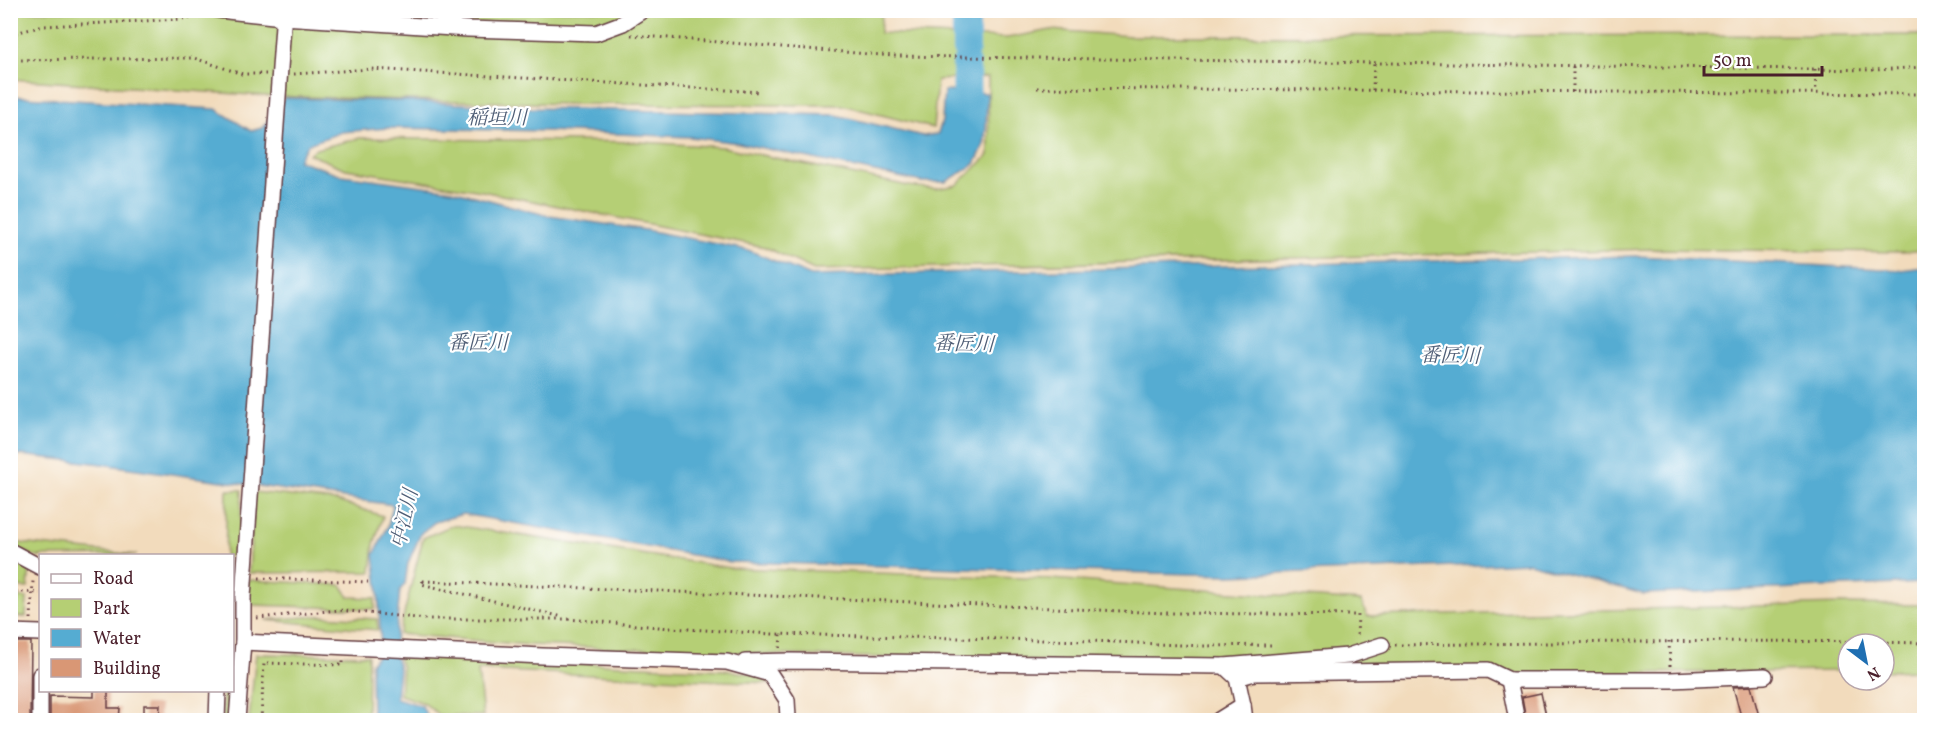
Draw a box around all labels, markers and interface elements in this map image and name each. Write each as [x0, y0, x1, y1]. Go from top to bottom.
scale bar [1704, 39, 1822, 77]
text: 50 m [1713, 49, 1752, 74]
water label: 稲垣川 [467, 105, 529, 133]
water label: 番匠川 [448, 330, 510, 358]
water label: 番匠川 [934, 330, 996, 360]
water label: 番匠川 [1420, 342, 1482, 372]
water label: 中江川 [386, 485, 427, 551]
legend [39, 554, 234, 692]
text: Road [93, 567, 134, 592]
text: Park [93, 597, 130, 622]
text: Water [93, 627, 141, 652]
north arrow [1836, 632, 1896, 692]
text: Building [93, 657, 161, 682]
text: N [1862, 661, 1884, 686]

